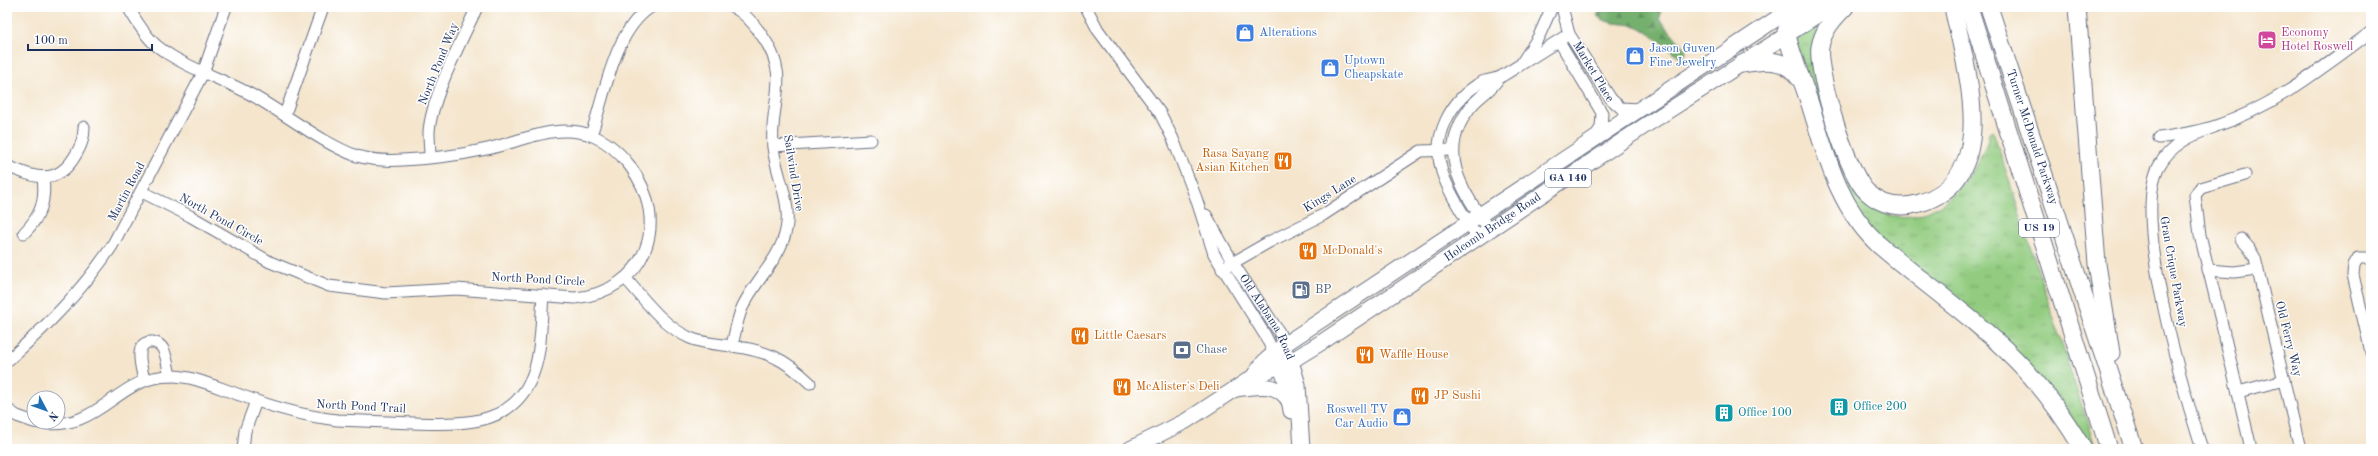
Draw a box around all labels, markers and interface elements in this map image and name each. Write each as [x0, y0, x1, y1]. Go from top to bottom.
street label: North Pond Way [417, 20, 461, 107]
shop icon: Alterations [1234, 22, 1256, 44]
scale bar [28, 26, 152, 52]
place label: Alterations [1259, 27, 1317, 39]
place label: Economy Hotel Roswell [2281, 27, 2353, 53]
hotel icon: Economy Hotel Roswell [2256, 29, 2278, 51]
text: 100 m [34, 35, 68, 47]
street label: Market Place [1570, 40, 1616, 105]
place label: Jason Guven Fine Jewelry [1649, 43, 1717, 69]
shop icon: Jason Guven Fine Jewelry [1624, 45, 1646, 67]
place label: Uptown Cheapskate [1344, 55, 1404, 81]
shop icon: Uptown Cheapskate [1319, 57, 1341, 79]
street label: Turner McDonald Parkway [2004, 68, 2060, 207]
street label: Sailwind Drive [781, 134, 805, 213]
place label: Rasa Sayang Asian Kitchen [1195, 148, 1270, 174]
restaurant icon: Rasa Sayang Asian Kitchen [1272, 150, 1294, 172]
street label: Martin Road [106, 161, 148, 223]
road number: GA 140 [1545, 169, 1591, 187]
street label: Kings Lane [1301, 173, 1359, 215]
street label: Holcomb Bridge Road [1442, 191, 1543, 264]
street label: North Pond Circle [177, 192, 265, 248]
street label: Gran Crique Parkway [2157, 216, 2189, 329]
road number: US 19 [2019, 219, 2059, 237]
restaurant icon: McDonald's [1297, 240, 1319, 262]
place label: McDonald's [1322, 245, 1383, 257]
street label: North Pond Circle [491, 272, 586, 288]
street label: Old Alabama Road [1236, 272, 1296, 362]
fuel station icon: BP [1290, 279, 1312, 301]
place label: BP [1315, 284, 1331, 296]
street label: Old Ferry Way [2273, 300, 2303, 379]
restaurant icon: Little Caesars [1069, 325, 1091, 347]
place label: Little Caesars [1094, 330, 1167, 342]
bank icon: Chase [1171, 339, 1193, 361]
place label: Chase [1196, 344, 1228, 356]
restaurant icon: Waffle House [1354, 344, 1376, 366]
place label: Waffle House [1379, 349, 1449, 361]
restaurant icon: McAlister's Deli [1111, 376, 1133, 398]
place label: McAlister's Deli [1136, 381, 1220, 393]
restaurant icon: JP Sushi [1409, 385, 1431, 407]
north arrow [26, 390, 66, 430]
place label: JP Sushi [1434, 390, 1481, 402]
building icon: Office 200 [1828, 396, 1850, 418]
street label: North Pond Trail [316, 399, 406, 415]
place label: Office 200 [1853, 401, 1907, 413]
building icon: Office 100 [1713, 402, 1735, 424]
place label: Roswell TV Car Audio [1326, 404, 1388, 430]
shop icon: Roswell TV Car Audio [1391, 406, 1413, 428]
place label: Office 100 [1738, 407, 1792, 419]
text: N [45, 409, 59, 423]

